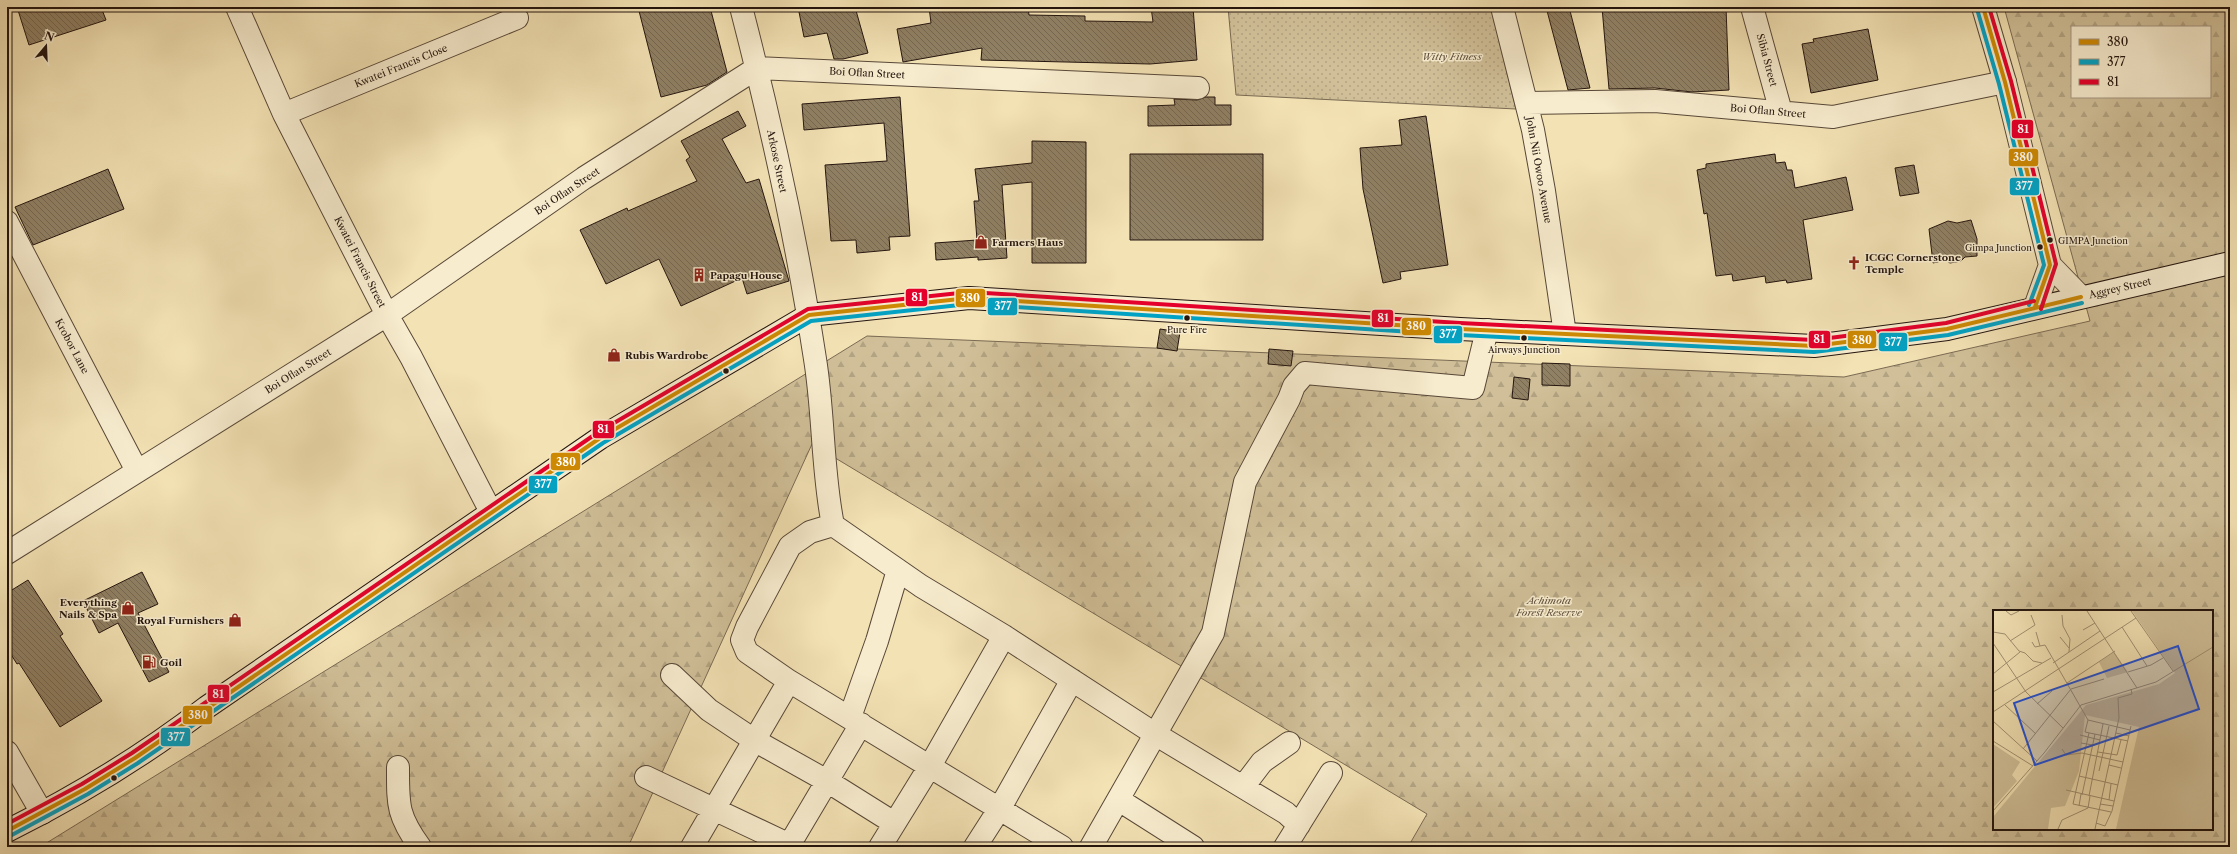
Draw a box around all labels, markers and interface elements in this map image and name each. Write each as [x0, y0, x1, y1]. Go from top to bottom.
north arrow [26, 26, 66, 66]
legend [2071, 26, 2211, 98]
text: N [42, 28, 56, 45]
street label: Sibia Street [1754, 32, 1780, 88]
text: 380 [2107, 34, 2128, 49]
street label: Kwatei Francis Close [353, 41, 450, 91]
park label: Witty Fitness [1422, 50, 1483, 63]
text: 377 [2107, 54, 2126, 69]
street label: Boi Oflan Street [829, 65, 906, 82]
text: 81 [2107, 74, 2119, 89]
street label: Boi Oflan Street [1730, 101, 1807, 121]
street label: John Nii Owoo Avenue [1523, 114, 1555, 225]
line badge: 81 [2011, 119, 2034, 139]
text: 81 [2017, 122, 2029, 136]
street label: Arkose Street [764, 127, 790, 194]
line badge: 380 [2008, 148, 2039, 167]
text: 380 [2013, 150, 2033, 164]
street label: Boi Oflan Street [532, 164, 603, 218]
line badge: 377 [2009, 177, 2040, 196]
text: 377 [2015, 179, 2033, 193]
street label: Kwatei Francis Street [331, 214, 389, 310]
shop icon: Farmers Haus [973, 234, 989, 250]
marker: GIMPA Junction [2045, 235, 2055, 245]
place label: GIMPA Junction [2058, 235, 2128, 246]
place label: Farmers Haus [992, 236, 1063, 249]
place label: Gimpa Junction [1965, 242, 2032, 253]
marker: Gimpa Junction [2035, 242, 2045, 252]
place label: ICGC Cornerstone Temple [1865, 251, 1961, 276]
church icon: ICGC Cornerstone Temple [1846, 255, 1862, 271]
building icon: Papagu House [691, 267, 707, 283]
place label: Papagu House [710, 269, 782, 282]
street label: Aggrey Street [2087, 274, 2153, 302]
line badge: 81 [905, 288, 928, 307]
line badge: 380 [955, 288, 986, 308]
text: 81 [911, 290, 923, 304]
text: 380 [960, 291, 980, 305]
line badge: 377 [987, 297, 1018, 316]
text: 377 [994, 299, 1012, 313]
line badge: 81 [1371, 309, 1394, 328]
text: 81 [1377, 311, 1389, 325]
marker: Pure Fire [1182, 313, 1192, 323]
street label: Krobor Lane [52, 316, 92, 376]
line badge: 380 [1401, 317, 1432, 336]
text: 380 [1406, 319, 1426, 333]
place label: Pure Fire [1167, 324, 1207, 335]
line badge: 377 [1433, 325, 1463, 344]
text: 377 [1439, 327, 1457, 341]
line badge: 81 [1808, 330, 1831, 349]
line badge: 380 [1847, 330, 1877, 349]
text: 81 [1813, 332, 1825, 346]
line badge: 377 [1878, 332, 1908, 352]
marker: Airways Junction [1519, 333, 1529, 343]
text: 380 [1852, 333, 1872, 347]
text: 377 [1884, 335, 1902, 349]
place label: Airways Junction [1487, 344, 1560, 355]
street label: Boi Oflan Street [262, 345, 334, 397]
shop icon: Rubis Wardrobe [606, 347, 622, 363]
place label: Rubis Wardrobe [625, 349, 708, 362]
unlabelled marker [721, 366, 731, 376]
line badge: 81 [592, 420, 615, 439]
text: 81 [597, 422, 609, 436]
line badge: 380 [550, 452, 581, 471]
text: 380 [556, 455, 576, 469]
line badge: 377 [528, 475, 558, 494]
text: 377 [534, 477, 552, 491]
park label: Achimota Forest Reserve [1515, 594, 1583, 619]
place label: Everything Nails & Spa [59, 596, 117, 621]
shop icon: Everything Nails & Spa [120, 600, 136, 616]
inset map [1993, 610, 2213, 830]
shop icon: Royal Furnishers [227, 612, 243, 628]
place label: Royal Furnishers [137, 614, 224, 627]
fuel station icon: Goil [141, 654, 157, 670]
place label: Goil [160, 656, 182, 669]
line badge: 81 [207, 684, 230, 703]
text: 81 [212, 687, 224, 701]
line badge: 380 [182, 705, 213, 725]
text: 380 [188, 708, 208, 722]
line badge: 377 [160, 727, 191, 747]
text: 377 [167, 730, 185, 744]
unlabelled marker [109, 773, 119, 783]

